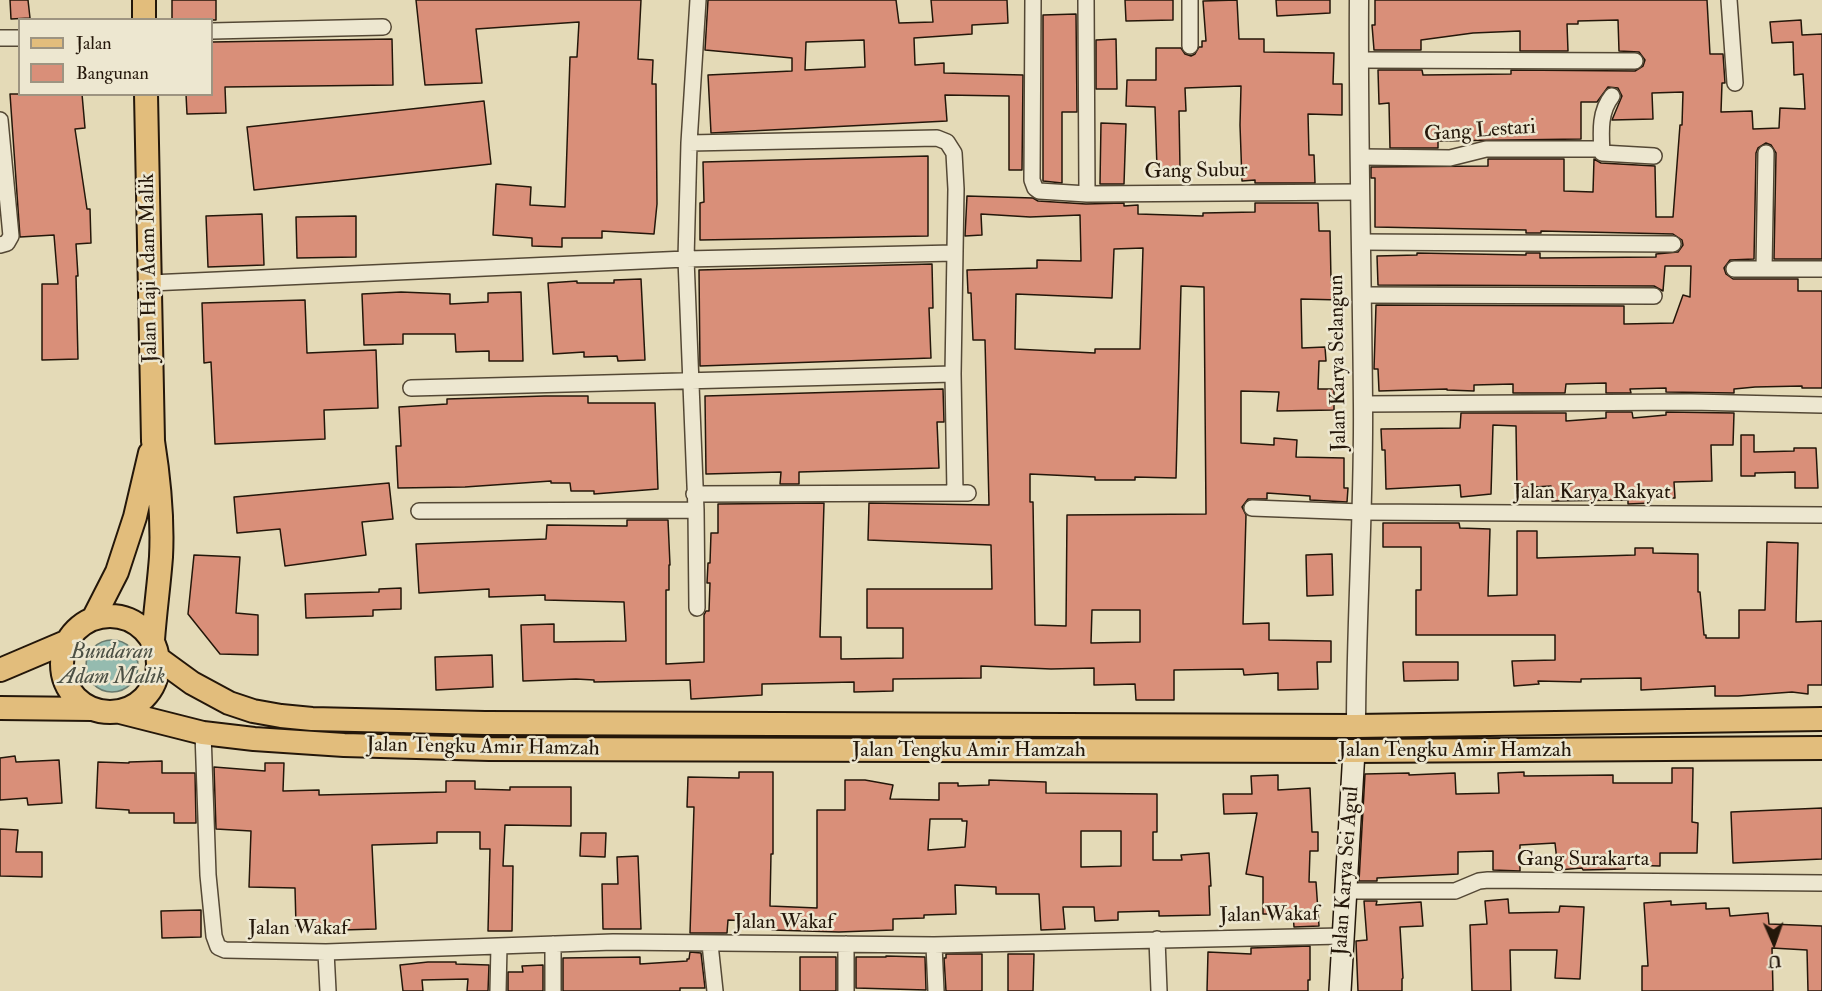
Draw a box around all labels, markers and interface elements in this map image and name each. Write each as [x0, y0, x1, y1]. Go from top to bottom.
legend [18, 18, 213, 96]
text: Jalan [76, 32, 112, 55]
text: Bangunan [76, 62, 149, 85]
street label: Gang Lestari [1423, 116, 1537, 148]
street label: Gang Subur [1144, 159, 1248, 185]
street label: Jalan Haji Adam Malik [136, 173, 164, 363]
street label: Jalan Karya Selangun [1325, 274, 1353, 452]
street label: Jalan Karya Rakyat [1513, 480, 1671, 506]
water label: Bundaran Adam Malik [59, 640, 165, 692]
street label: Jalan Tengku Amir Hamzah [366, 733, 600, 763]
street label: Jalan Tengku Amir Hamzah [852, 738, 1086, 764]
street label: Jalan Tengku Amir Hamzah [1338, 738, 1572, 764]
street label: Jalan Karya Sei Agul [1329, 785, 1365, 957]
street label: Gang Surakarta [1517, 847, 1649, 873]
street label: Jalan Wakaf [1219, 903, 1319, 929]
street label: Jalan Wakaf [734, 910, 834, 936]
north arrow [1744, 913, 1804, 973]
street label: Jalan Wakaf [248, 916, 348, 942]
text: U [1768, 951, 1782, 971]

